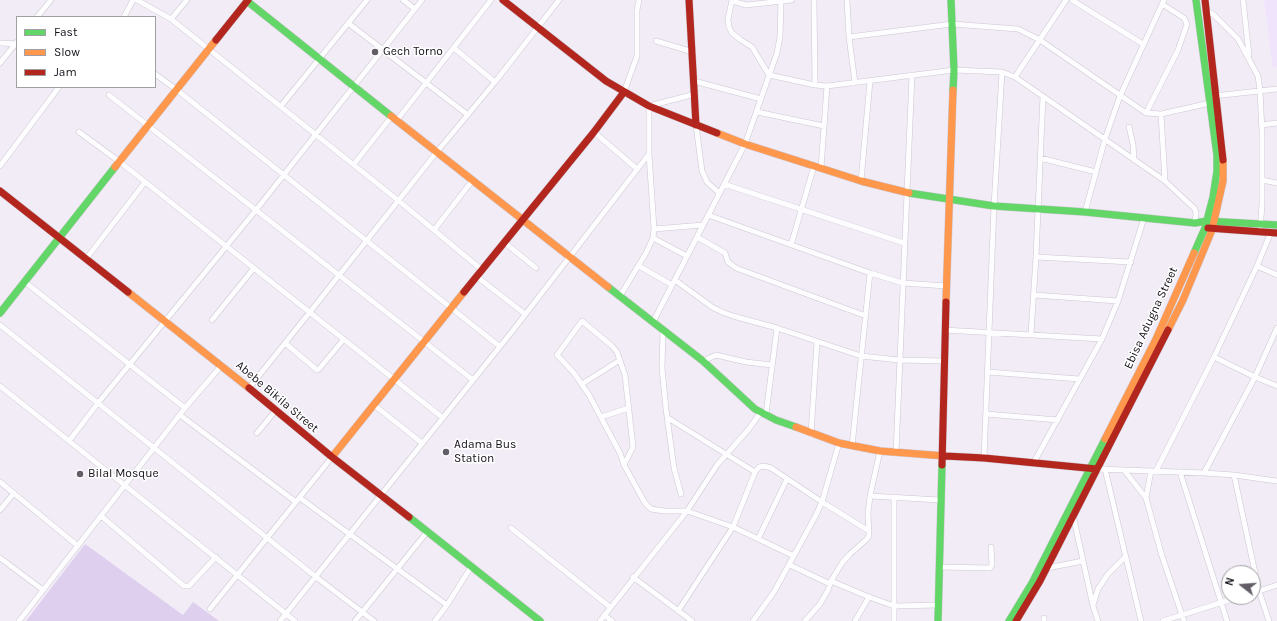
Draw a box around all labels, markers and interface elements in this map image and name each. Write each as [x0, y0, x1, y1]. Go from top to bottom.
legend [16, 16, 156, 88]
text: Fast [54, 25, 77, 39]
text: Slow [54, 45, 80, 59]
place label: Gech Torno [383, 45, 443, 59]
marker: Gech Torno [370, 47, 380, 57]
text: Jam [54, 65, 77, 79]
street label: Ebisa Adugna Street [1121, 265, 1181, 371]
street label: Abebe Bikila Street [233, 358, 321, 436]
place label: Adama Bus Station [454, 438, 516, 466]
marker: Adama Bus Station [441, 447, 451, 457]
place label: Bilal Mosque [88, 467, 159, 481]
marker: Bilal Mosque [75, 469, 85, 479]
north arrow [1221, 565, 1261, 605]
text: N [1223, 576, 1237, 587]

